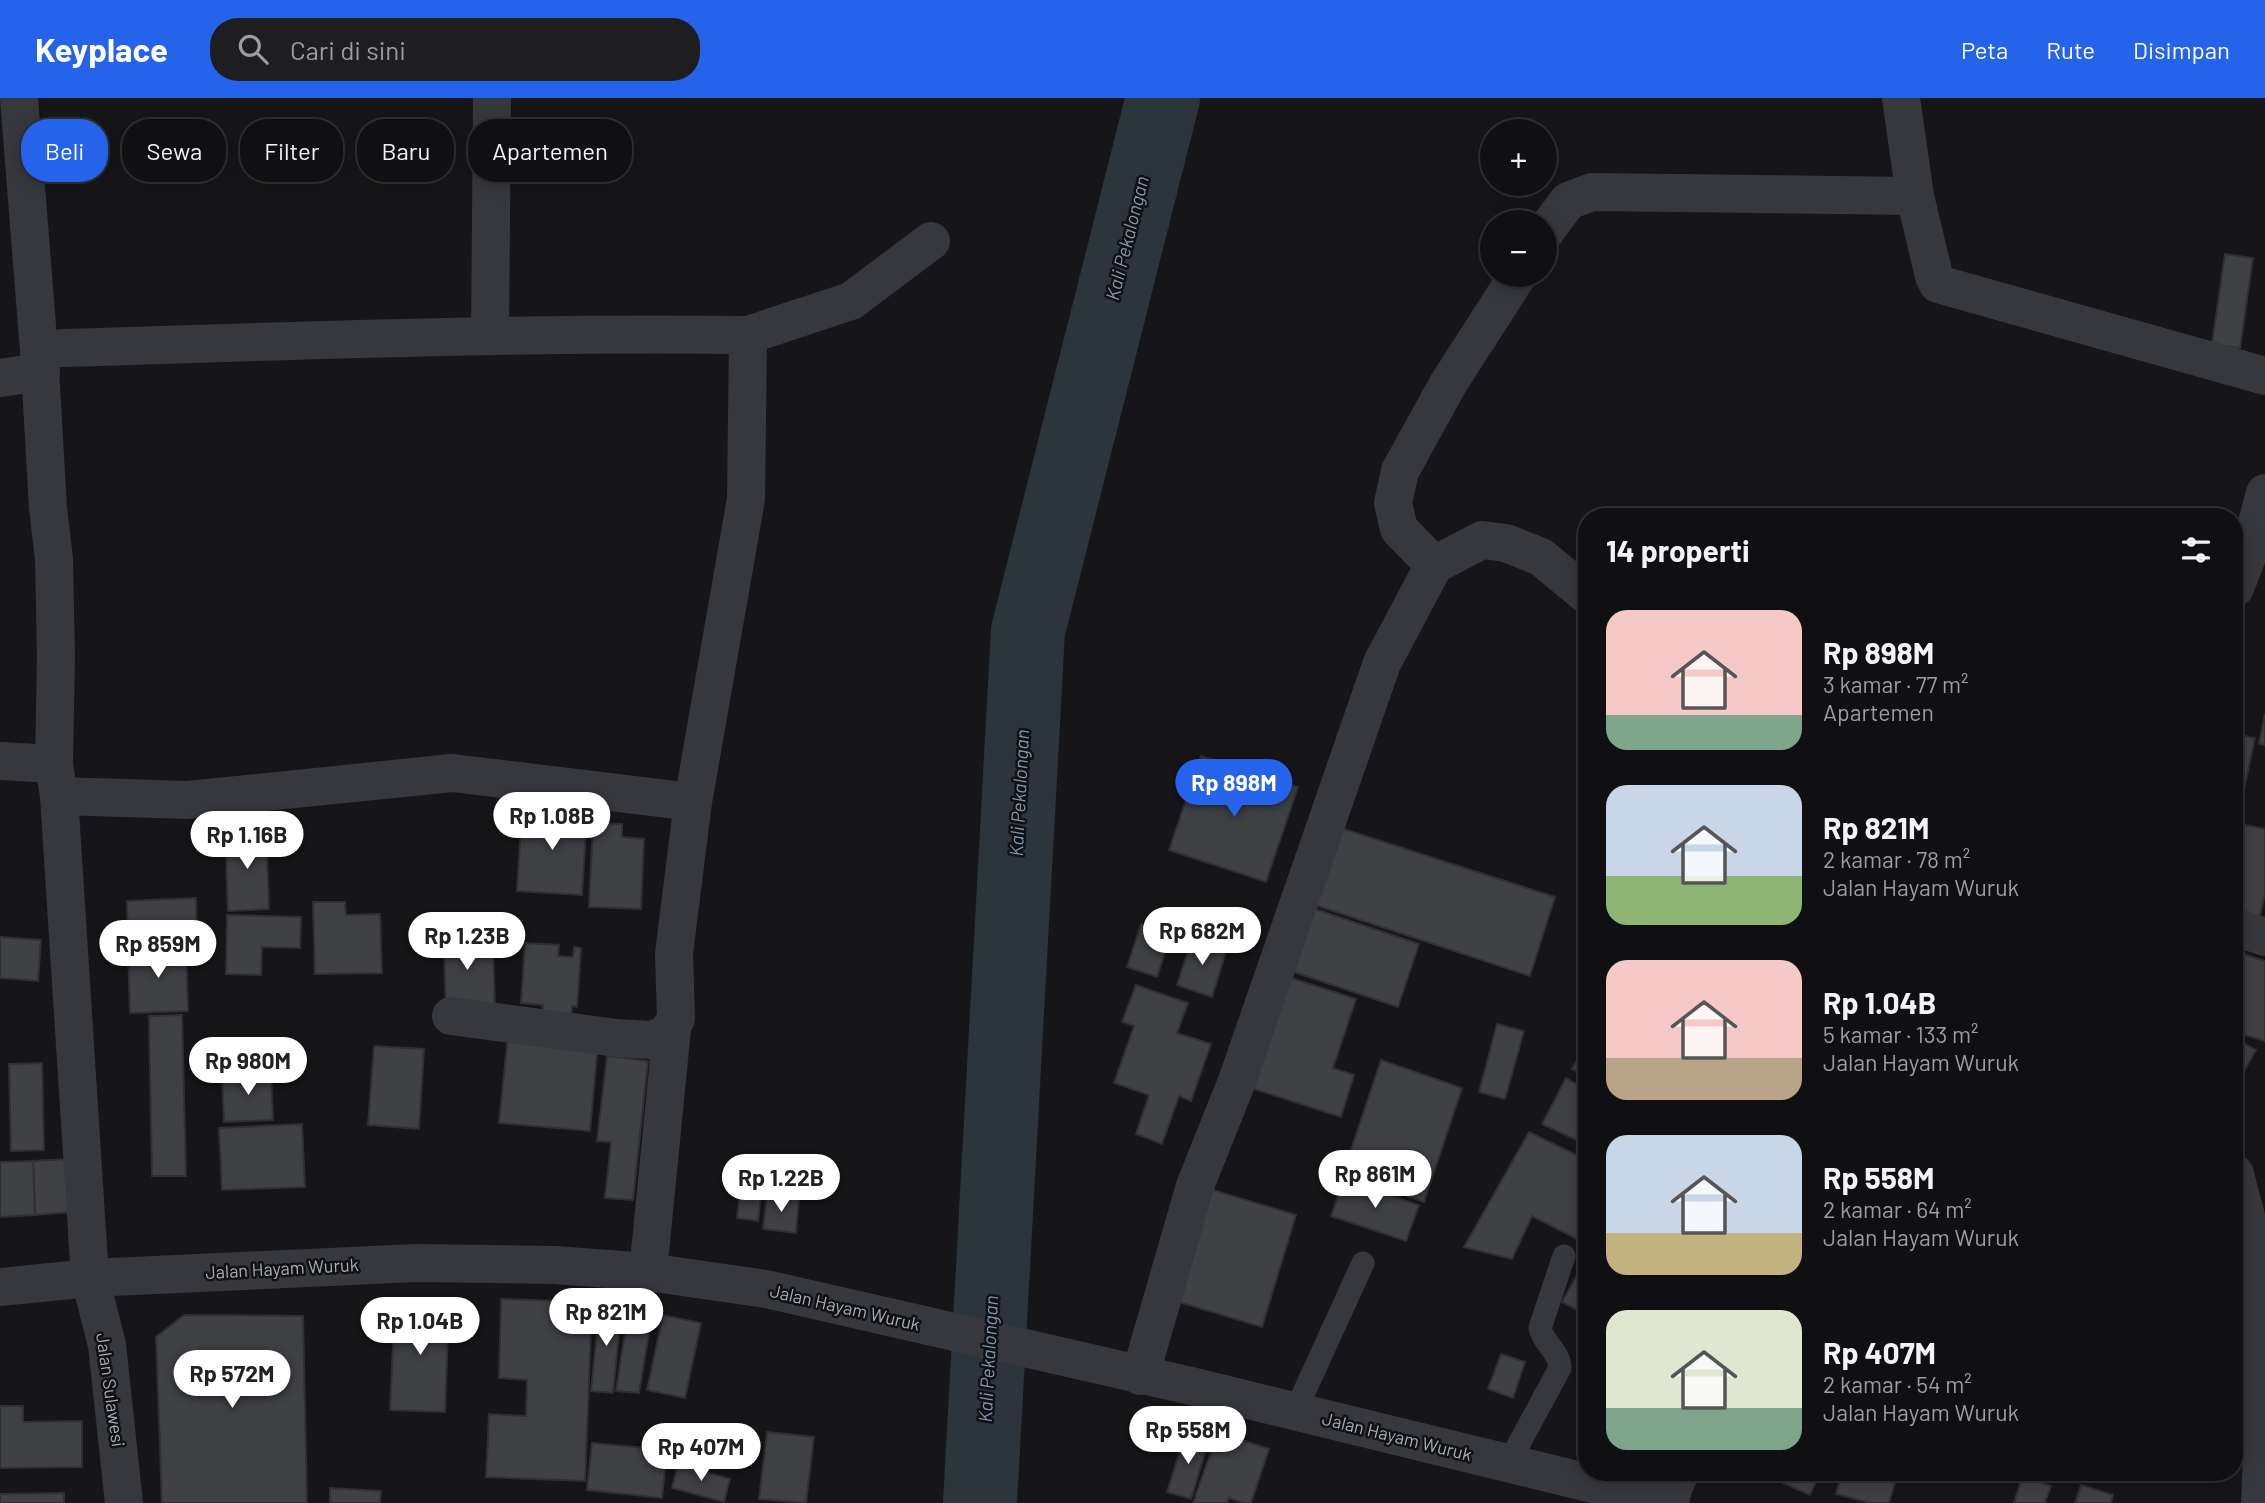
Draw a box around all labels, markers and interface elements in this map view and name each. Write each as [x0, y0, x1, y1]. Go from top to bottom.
search box [210, 18, 700, 81]
text: Keyplace [35, 29, 168, 69]
icon: search [234, 30, 272, 68]
text: Cari di sini [290, 34, 406, 65]
text: Peta [1961, 35, 2008, 64]
text: Rute [2046, 35, 2095, 64]
text: Disimpan [2133, 35, 2230, 64]
chip: Beli [21, 119, 108, 182]
chip: Sewa [122, 119, 226, 182]
chip: Filter [240, 119, 343, 182]
chip: Baru [357, 119, 454, 182]
chip: Apartemen [468, 119, 632, 182]
map controls [1480, 119, 1557, 287]
button: + [1480, 119, 1557, 196]
water label: Kali Pekalongan [1100, 173, 1153, 302]
button: − [1480, 210, 1557, 287]
icon: filters [2177, 531, 2215, 569]
text: 14 properti [1606, 532, 1750, 568]
text: Rp 898M [1823, 634, 1934, 670]
icon: home [1662, 638, 1746, 722]
text: 3 kamar · 77 m² [1823, 670, 1969, 698]
text: Apartemen [1823, 698, 1934, 726]
water label: Kali Pekalongan [1004, 729, 1033, 857]
pin: Rp 898M [1169, 760, 1299, 819]
text: Rp 898M [1191, 768, 1277, 796]
pin: Rp 1.08B [480, 792, 624, 852]
text: Rp 1.08B [509, 801, 595, 829]
text: Rp 821M [1823, 809, 1929, 845]
pin: Rp 1.16B [175, 812, 319, 871]
icon: home [1662, 813, 1746, 897]
text: Rp 1.16B [207, 820, 287, 848]
text: 2 kamar · 78 m² [1823, 845, 1970, 873]
text: Jalan Hayam Wuruk [1823, 873, 2019, 901]
pin: Rp 682M [1137, 908, 1267, 967]
pin: Rp 1.23B [395, 912, 539, 972]
text: Rp 682M [1159, 916, 1245, 944]
pin: Rp 859M [93, 920, 223, 980]
text: Rp 1.23B [424, 921, 510, 949]
text: Rp 859M [115, 929, 201, 957]
text: Rp 1.04B [1823, 984, 1936, 1020]
icon: home [1662, 988, 1746, 1072]
text: 5 kamar · 133 m² [1823, 1020, 1979, 1048]
pin: Rp 980M [183, 1038, 313, 1097]
text: Rp 980M [205, 1046, 291, 1074]
text: Jalan Hayam Wuruk [1823, 1048, 2019, 1076]
pin: Rp 861M [1310, 1150, 1440, 1210]
pin: Rp 1.22B [709, 1154, 853, 1214]
text: Rp 861M [1334, 1159, 1416, 1187]
text: Rp 558M [1823, 1159, 1934, 1195]
text: Rp 1.22B [738, 1163, 824, 1191]
icon: home [1662, 1163, 1746, 1247]
text: 2 kamar · 64 m² [1823, 1195, 1972, 1223]
text: Jalan Hayam Wuruk [1823, 1223, 2019, 1251]
street label: Jalan Hayam Wuruk [205, 1253, 359, 1283]
street label: Jalan Hayam Wuruk [768, 1279, 922, 1335]
pin: Rp 821M [541, 1288, 671, 1348]
water label: Kali Pekalongan [973, 1295, 1002, 1423]
text: Rp 821M [565, 1297, 647, 1325]
pin: Rp 1.04B [348, 1298, 492, 1357]
text: Rp 1.04B [377, 1306, 463, 1334]
street label: Jalan Sulawesi [92, 1331, 130, 1448]
text: Rp 407M [1823, 1334, 1936, 1370]
icon: home [1662, 1338, 1746, 1422]
pin: Rp 572M [167, 1350, 297, 1410]
text: Rp 572M [190, 1359, 274, 1387]
text: 2 kamar · 54 m² [1823, 1370, 1972, 1398]
text: Jalan Hayam Wuruk [1823, 1398, 2019, 1426]
pin: Rp 558M [1123, 1406, 1253, 1466]
street label: Jalan Hayam Wuruk [1320, 1407, 1474, 1465]
text: Rp 558M [1145, 1415, 1231, 1443]
pin: Rp 407M [636, 1424, 766, 1483]
text: Rp 407M [658, 1432, 744, 1460]

